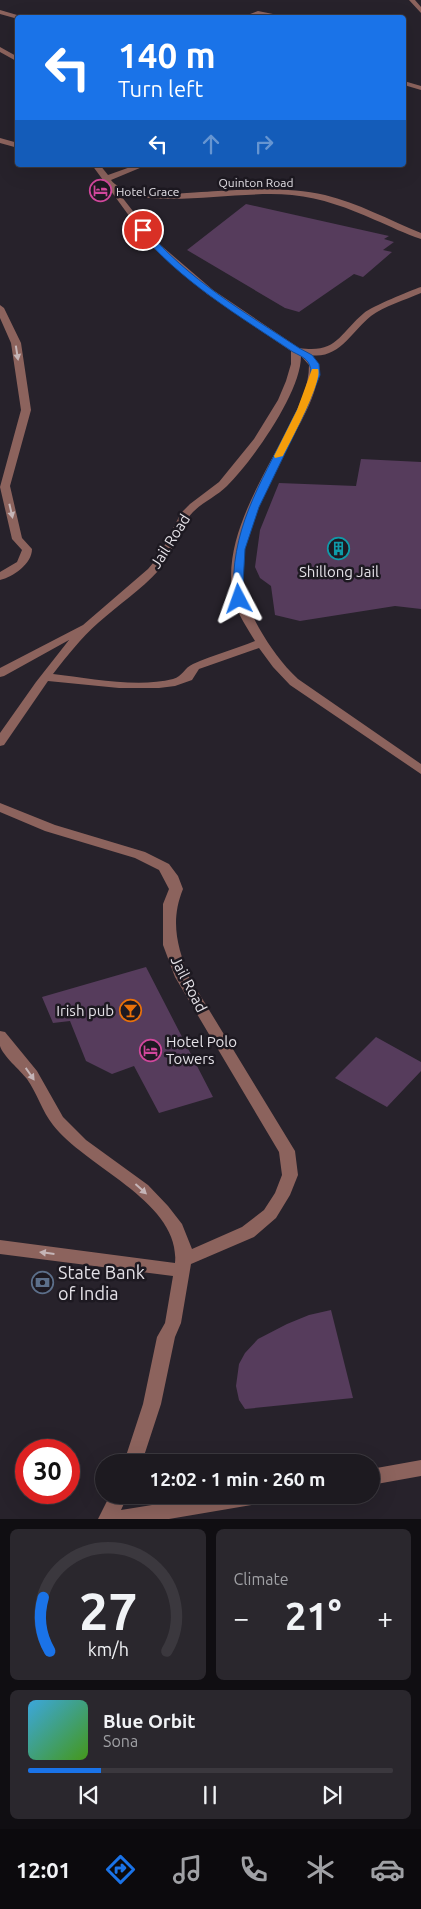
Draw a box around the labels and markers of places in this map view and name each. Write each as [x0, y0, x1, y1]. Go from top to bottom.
hotel icon: Hotel Grace [88, 179, 112, 203]
place label: Hotel Grace [116, 185, 179, 198]
pin [122, 209, 164, 251]
building icon: Shillong Jail [327, 536, 351, 560]
place label: Shillong Jail [299, 563, 379, 580]
bar icon: Irish pub [118, 998, 142, 1022]
place label: Irish pub [56, 1002, 114, 1019]
place label: Hotel Polo Towers [166, 1033, 237, 1067]
hotel icon: Hotel Polo Towers [138, 1038, 162, 1062]
place label: State Bank of India [58, 1262, 145, 1303]
bank icon: State Bank of India [30, 1270, 54, 1294]

